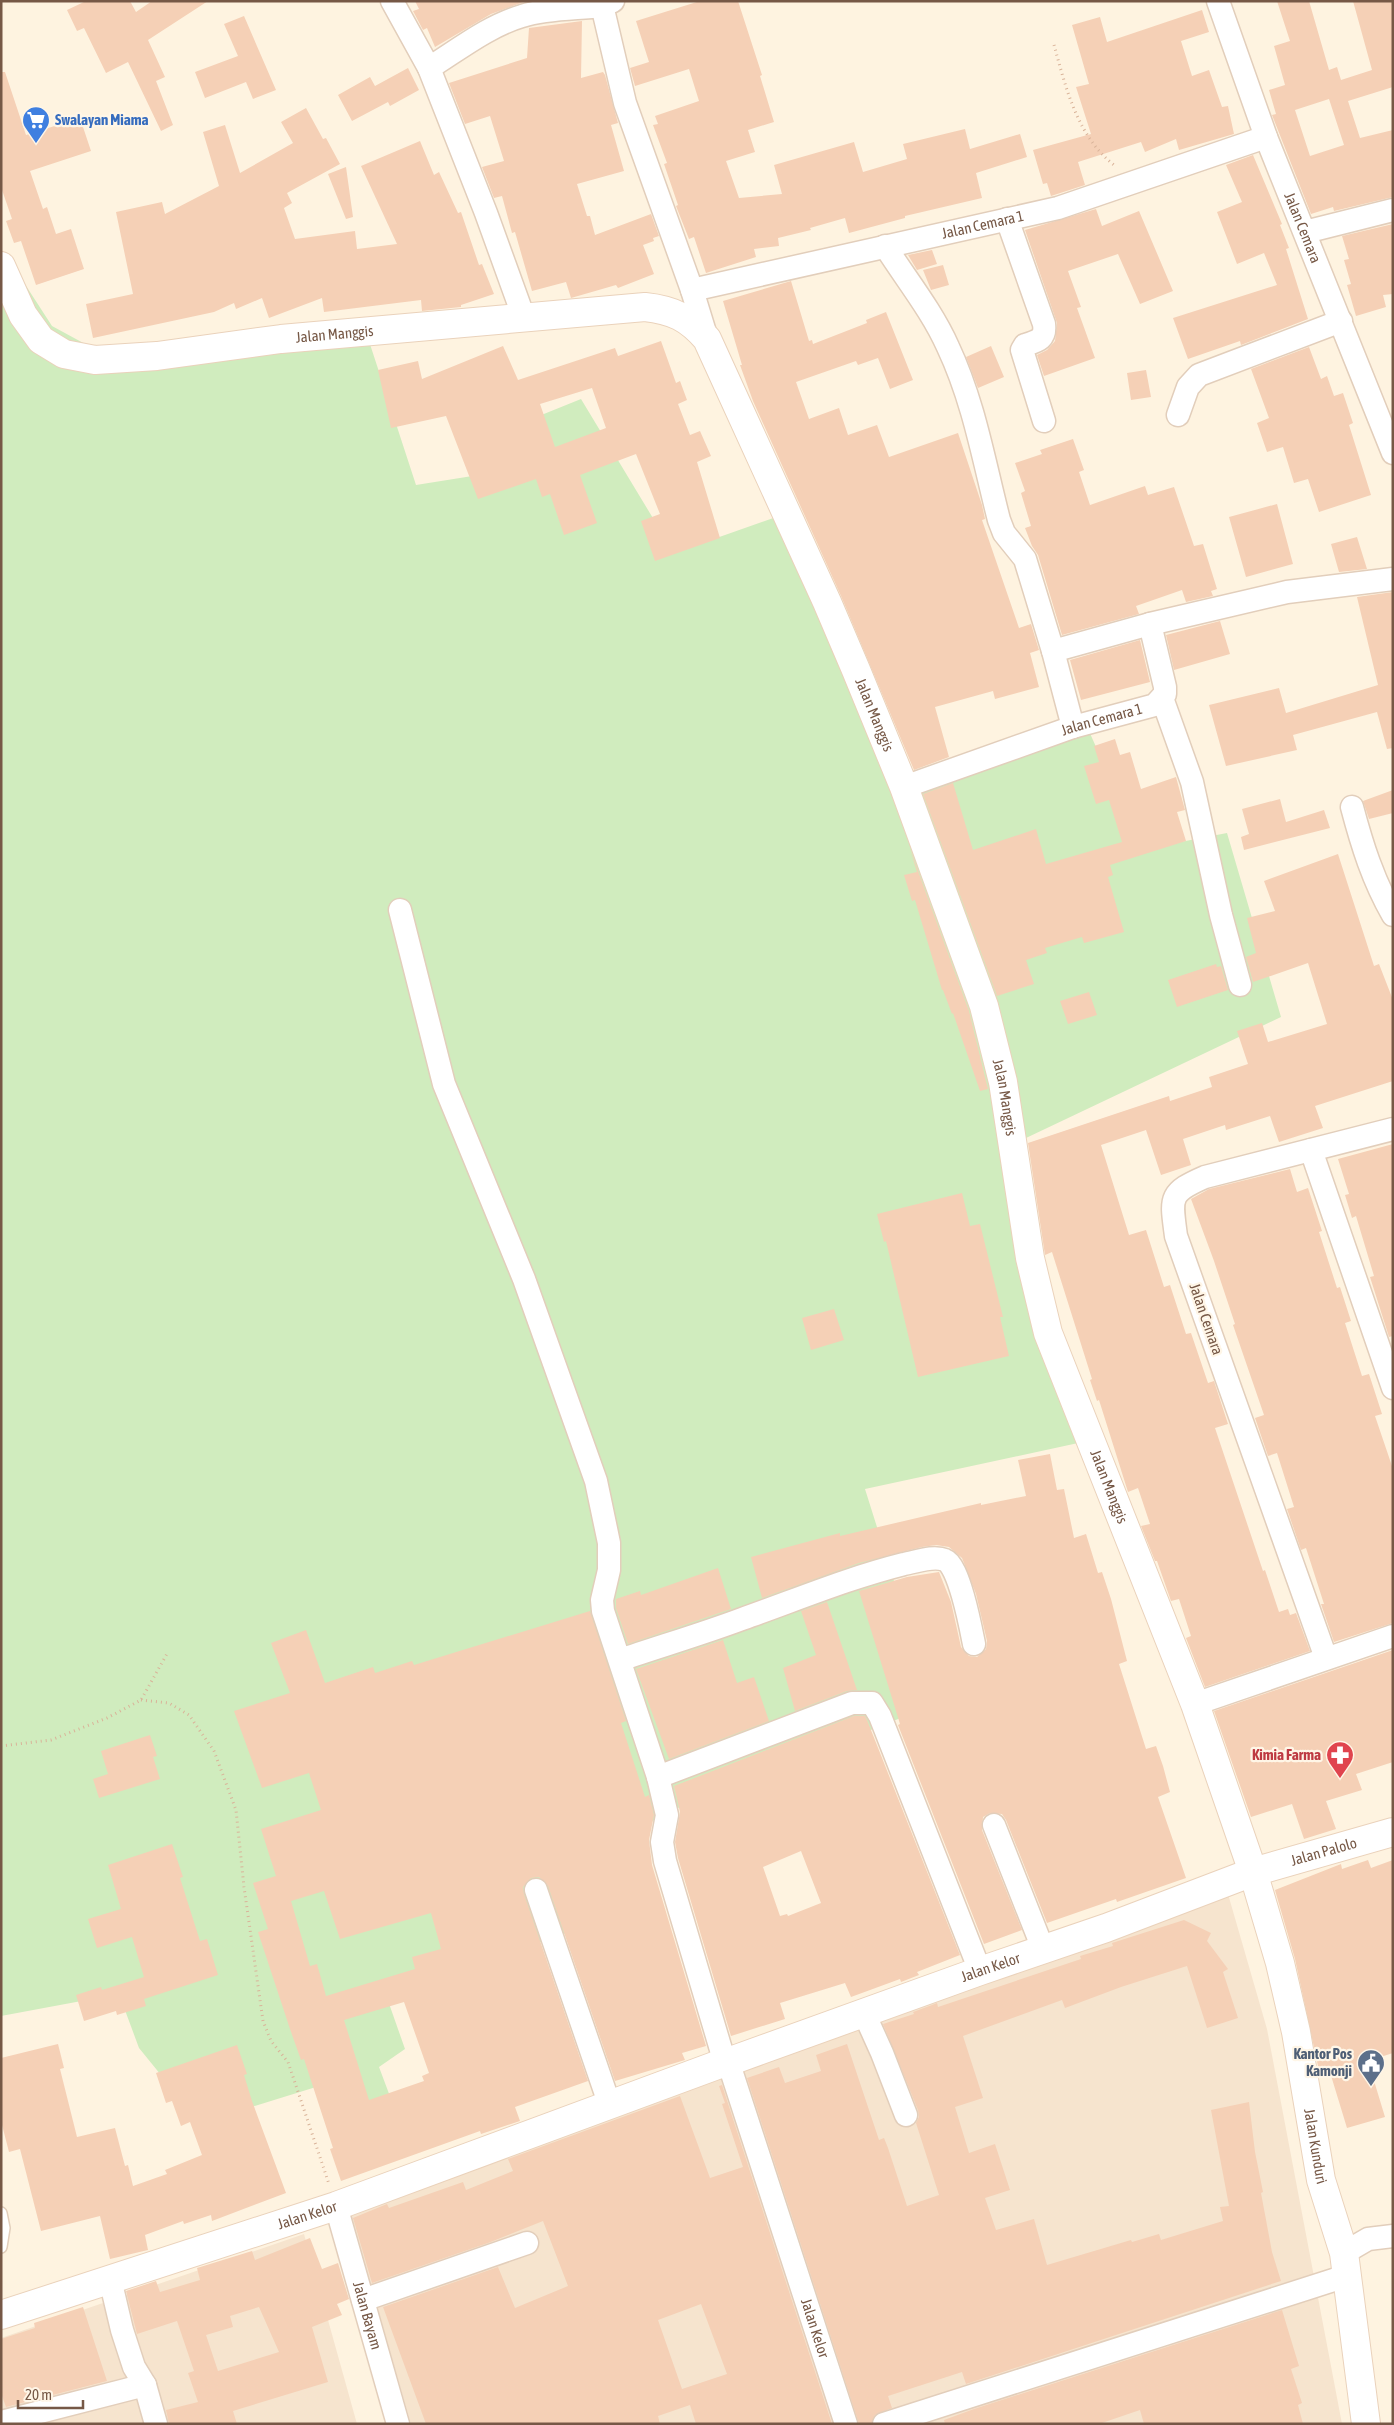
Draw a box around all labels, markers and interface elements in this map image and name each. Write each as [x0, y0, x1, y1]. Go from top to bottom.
supermarket icon: Swalayan Miama [21, 105, 51, 144]
place label: Swalayan Miama [55, 111, 148, 128]
street label: Jalan Cemara [1281, 190, 1325, 265]
street label: Jalan Cemara 1 [940, 207, 1025, 242]
street label: Jalan Manggis [295, 322, 374, 346]
street label: Jalan Manggis [852, 675, 897, 754]
street label: Jalan Cemara 1 [1058, 700, 1144, 739]
street label: Jalan Manggis [990, 1057, 1020, 1137]
street label: Jalan Cemara [1186, 1281, 1227, 1357]
street label: Jalan Manggis [1087, 1447, 1132, 1526]
pharmacy icon: Kimia Farma [1325, 1740, 1355, 1779]
place label: Kimia Farma [1252, 1746, 1321, 1763]
street label: Jalan Palolo [1289, 1834, 1359, 1869]
street label: Jalan Kelor [959, 1949, 1023, 1985]
place label: Kantor Pos Kamonji [1293, 2045, 1353, 2079]
public building icon: Kantor Pos Kamonji [1356, 2048, 1386, 2087]
street label: Jalan Kunduri [1301, 2107, 1331, 2186]
street label: Jalan Kelor [275, 2197, 339, 2232]
street label: Jalan Bayam [350, 2280, 385, 2352]
street label: Jalan Kelor [798, 2296, 833, 2360]
scale bar [18, 2378, 82, 2410]
text: 20 m [25, 2386, 52, 2403]

